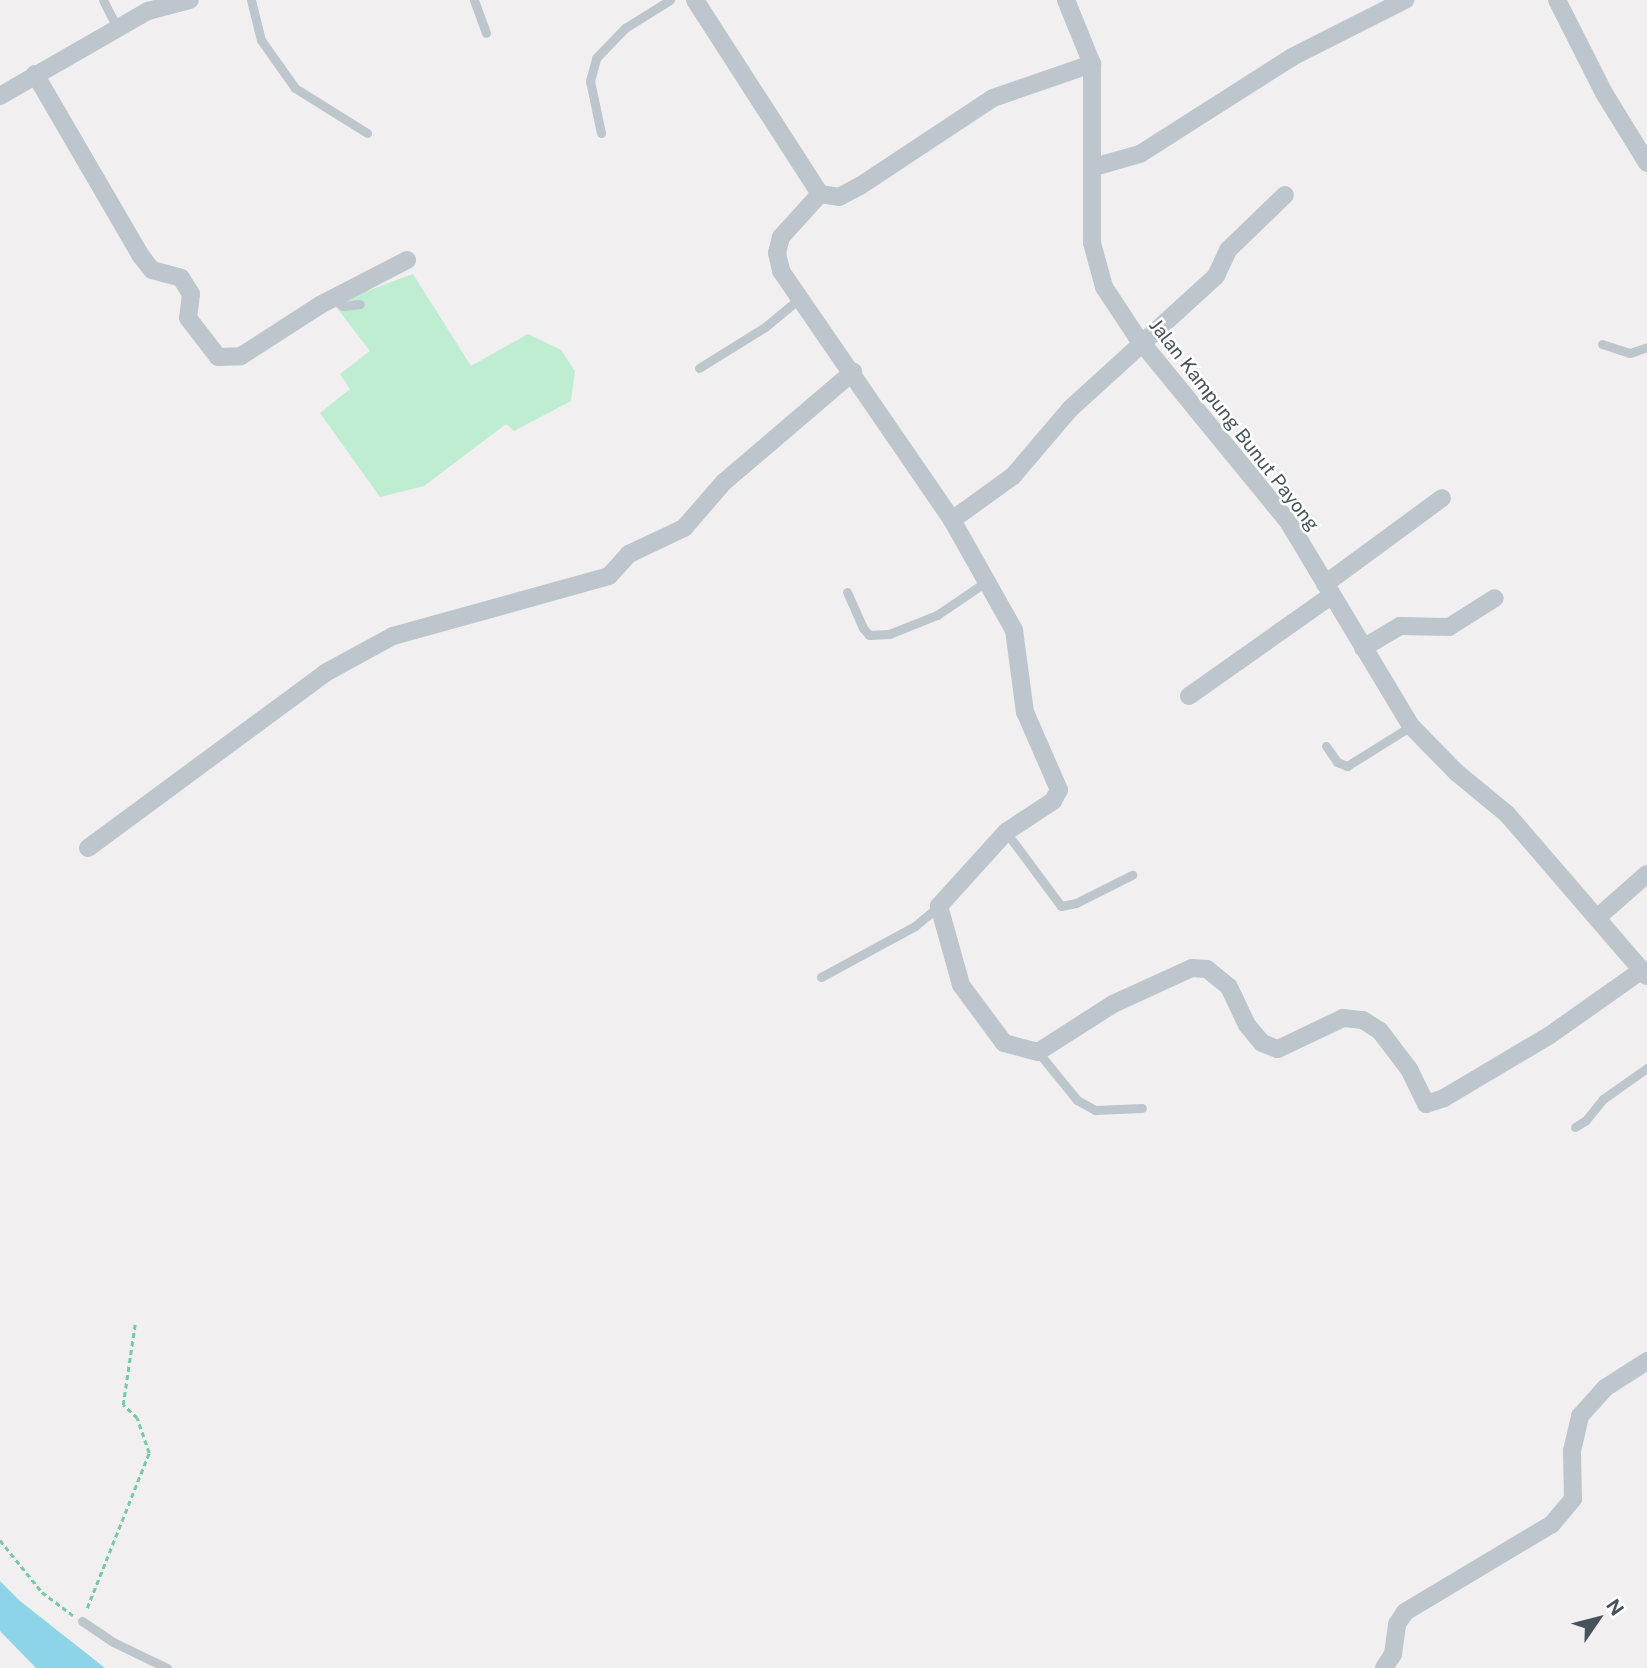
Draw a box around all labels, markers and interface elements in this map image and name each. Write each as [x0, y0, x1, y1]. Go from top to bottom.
street label: Jalan Kampung Bunut Payong [1144, 314, 1324, 536]
north arrow [1563, 1584, 1633, 1654]
text: N [1602, 1595, 1628, 1619]

